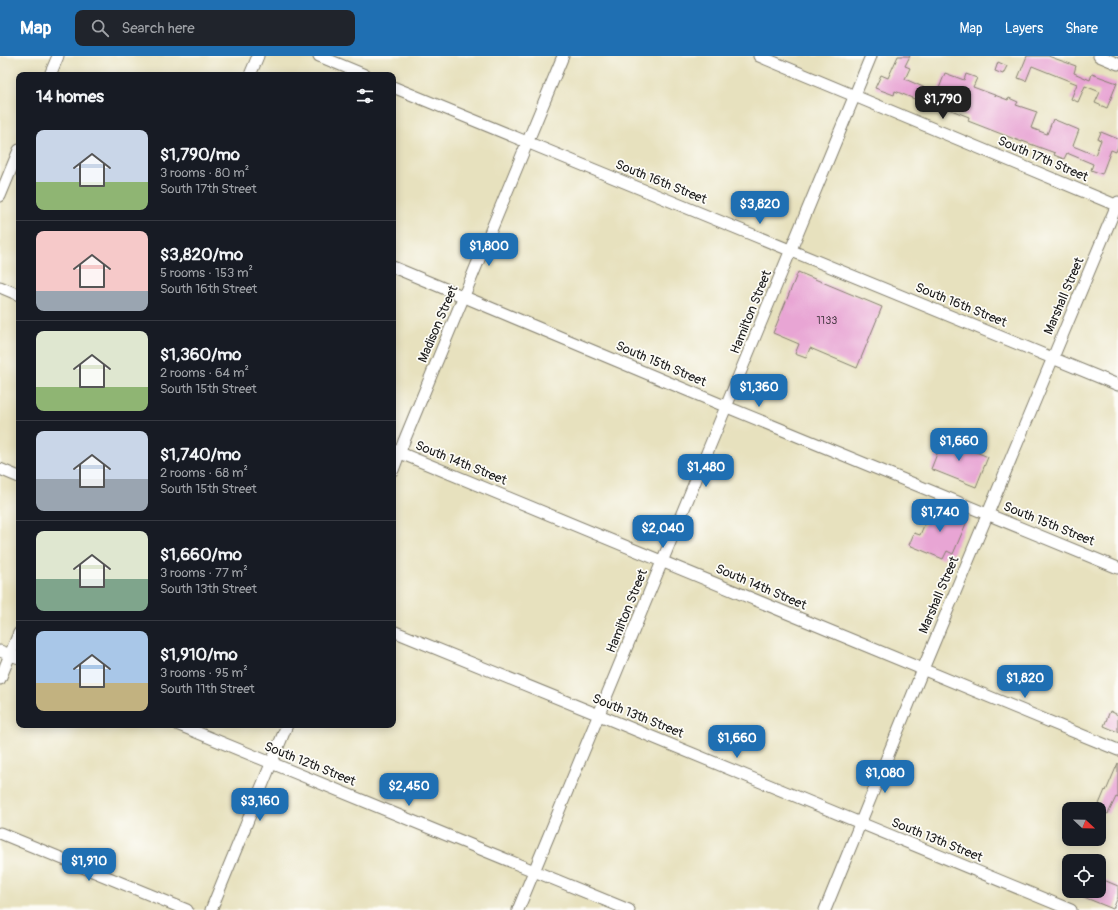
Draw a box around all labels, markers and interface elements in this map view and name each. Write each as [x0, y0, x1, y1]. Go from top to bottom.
search box [75, 10, 355, 46]
text: Map [20, 16, 51, 40]
icon: search [89, 17, 111, 39]
text: Search here [121, 19, 195, 38]
text: Map [960, 20, 983, 37]
text: Layers [1005, 20, 1043, 37]
text: Share [1065, 20, 1098, 37]
icon: filters [354, 85, 376, 107]
text: 14 homes [36, 86, 104, 107]
pin: $1,790 [910, 86, 976, 120]
text: $1,790 [924, 91, 962, 107]
street label: South 17th Street [995, 133, 1091, 186]
text: $1,790/mo [160, 144, 240, 165]
icon: home [68, 146, 116, 194]
street label: South 16th Street [613, 156, 710, 208]
text: 3 rooms · 80 m² [160, 165, 249, 181]
text: South 17th Street [160, 181, 257, 197]
pin: $3,820 [727, 191, 793, 225]
text: $3,820 [740, 196, 780, 212]
pin: $1,800 [456, 233, 522, 267]
text: $1,800 [469, 238, 509, 254]
text: $3,820/mo [160, 244, 243, 265]
icon: home [68, 247, 116, 295]
street label: Marshall Street [1041, 254, 1088, 337]
text: 5 rooms · 153 m² [160, 265, 253, 281]
street label: Hamilton Street [727, 267, 775, 356]
street label: South 16th Street [913, 279, 1010, 331]
text: South 16th Street [160, 281, 257, 297]
street label: Madison Street [415, 282, 462, 365]
house number: 1133 [817, 314, 837, 327]
street label: South 15th Street [613, 338, 709, 391]
text: $1,360/mo [160, 344, 242, 365]
icon: home [68, 347, 116, 395]
text: 2 rooms · 64 m² [160, 365, 249, 381]
pin: $1,360 [726, 374, 792, 408]
text: $1,360 [739, 379, 779, 395]
text: South 15th Street [160, 381, 257, 397]
pin: $1,660 [926, 428, 992, 462]
text: $1,660 [939, 433, 979, 449]
street label: South 14th Street [413, 437, 510, 489]
text: $1,740/mo [160, 444, 241, 465]
icon: home [68, 447, 116, 495]
pin: $1,480 [673, 454, 739, 488]
text: $1,480 [687, 459, 725, 475]
text: 2 rooms · 68 m² [160, 465, 248, 481]
text: South 15th Street [160, 481, 257, 497]
street label: South 15th Street [1001, 498, 1098, 550]
pin: $1,740 [907, 499, 973, 533]
text: $1,740 [921, 504, 959, 520]
pin: $2,040 [630, 515, 696, 549]
text: $2,040 [642, 520, 684, 536]
text: $1,660/mo [160, 544, 242, 565]
icon: home [68, 547, 116, 595]
street label: Marshall Street [916, 553, 963, 636]
street label: South 14th Street [713, 561, 810, 614]
text: 3 rooms · 77 m² [160, 565, 248, 581]
street label: Hamilton Street [603, 566, 651, 655]
text: South 13th Street [160, 581, 257, 597]
text: $1,910/mo [160, 644, 238, 665]
icon: home [68, 647, 116, 695]
text: 3 rooms · 95 m² [160, 665, 248, 681]
pin: $1,820 [992, 665, 1058, 699]
text: $1,820 [1006, 670, 1044, 686]
text: South 11th Street [160, 681, 255, 697]
street label: South 13th Street [590, 690, 687, 742]
pin: $1,660 [704, 725, 770, 759]
text: $1,660 [717, 730, 757, 746]
street label: South 12th Street [262, 738, 359, 790]
pin: $1,080 [852, 760, 918, 794]
text: $1,080 [865, 765, 905, 781]
pin: $2,450 [376, 773, 442, 807]
text: $2,450 [388, 778, 430, 794]
pin: $3,160 [227, 788, 293, 822]
text: $3,160 [240, 793, 280, 809]
north arrow [1062, 802, 1106, 846]
map controls [1062, 802, 1106, 898]
street label: South 13th Street [889, 814, 986, 866]
pin: $1,910 [56, 848, 122, 882]
text: $1,910 [71, 853, 107, 869]
button: locate [1062, 854, 1106, 898]

